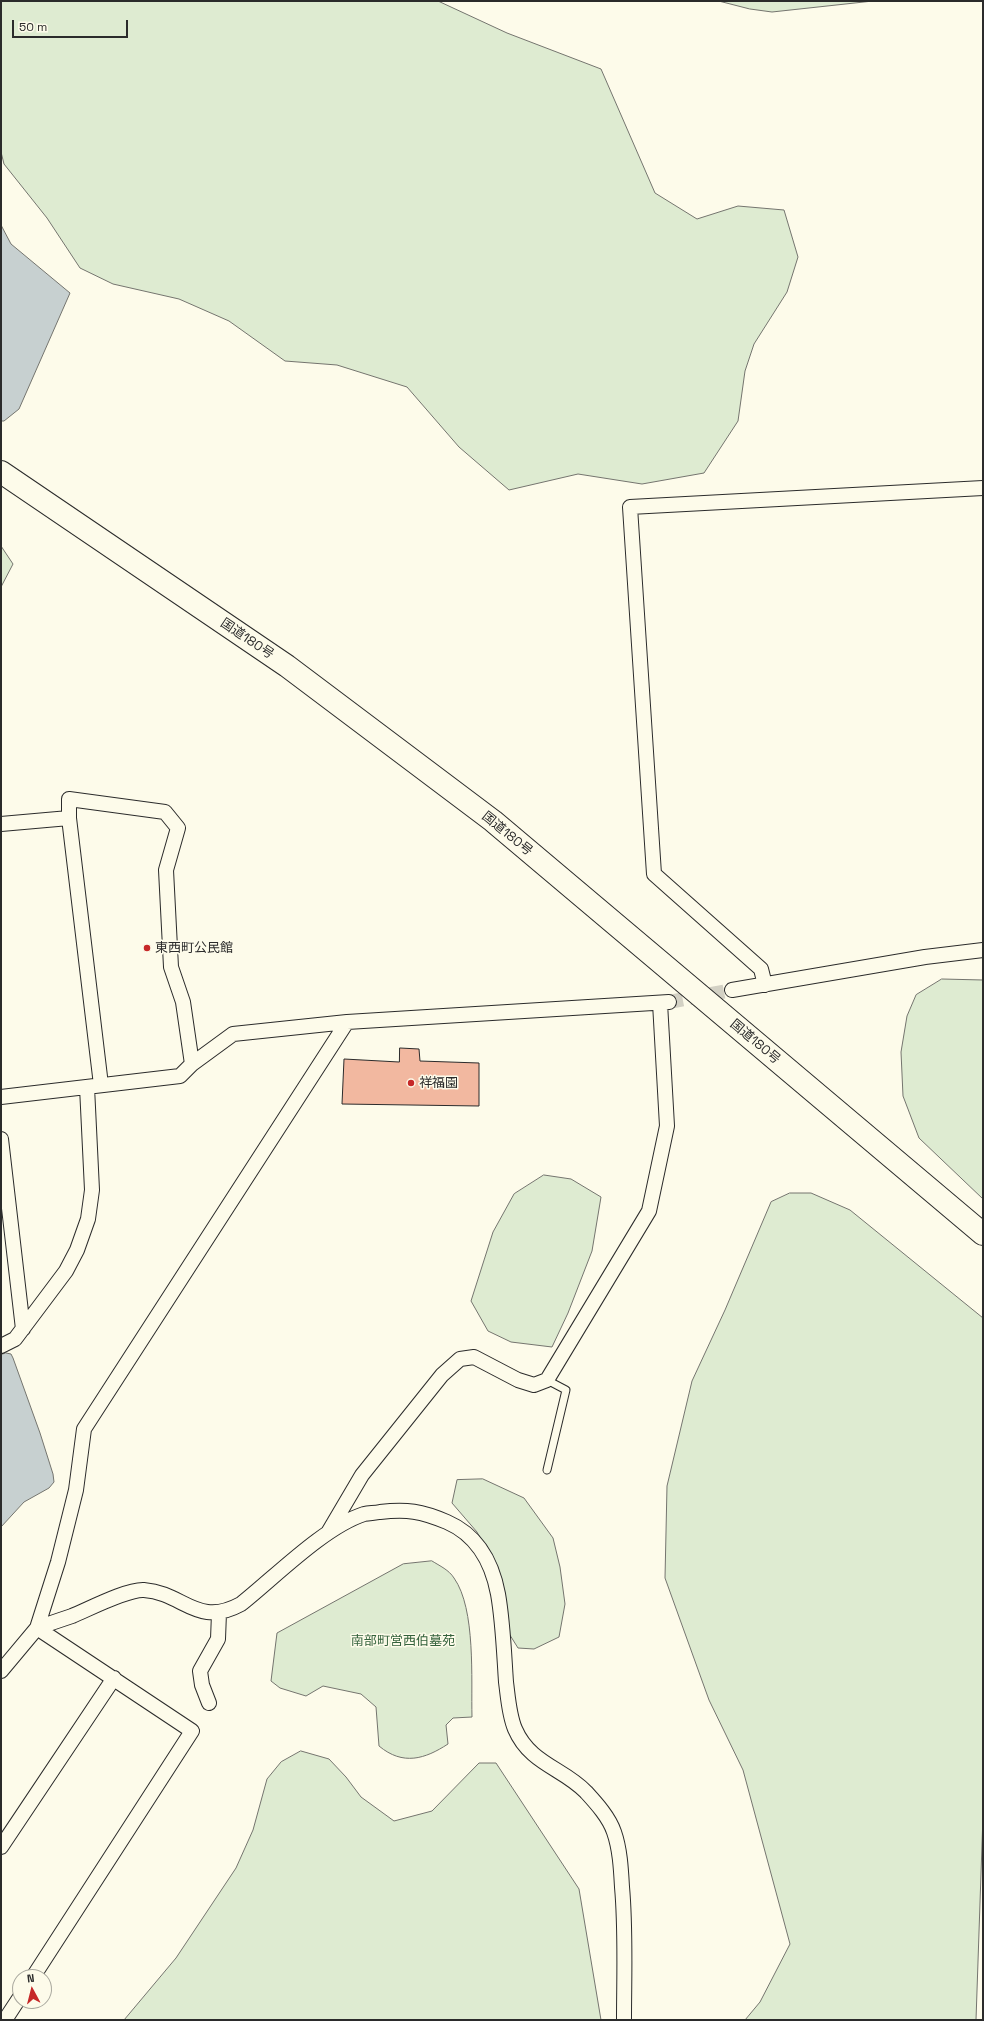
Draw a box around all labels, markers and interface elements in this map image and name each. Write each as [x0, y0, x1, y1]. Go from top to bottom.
scale bar [14, 12, 130, 38]
text: 50 m [19, 19, 47, 35]
street label: 国道180号 [217, 616, 277, 662]
street label: 国道180号 [478, 809, 536, 859]
place label: 東西町公民館 [155, 940, 233, 956]
marker: 東西町公民館 [142, 943, 152, 953]
street label: 国道180号 [727, 1016, 783, 1068]
place label: 祥福園 [419, 1075, 458, 1091]
marker: 祥福園 [406, 1078, 416, 1088]
park label: 南部町営西伯墓苑 [351, 1633, 455, 1649]
north arrow [12, 1969, 52, 2009]
text: N [26, 1971, 35, 1985]

